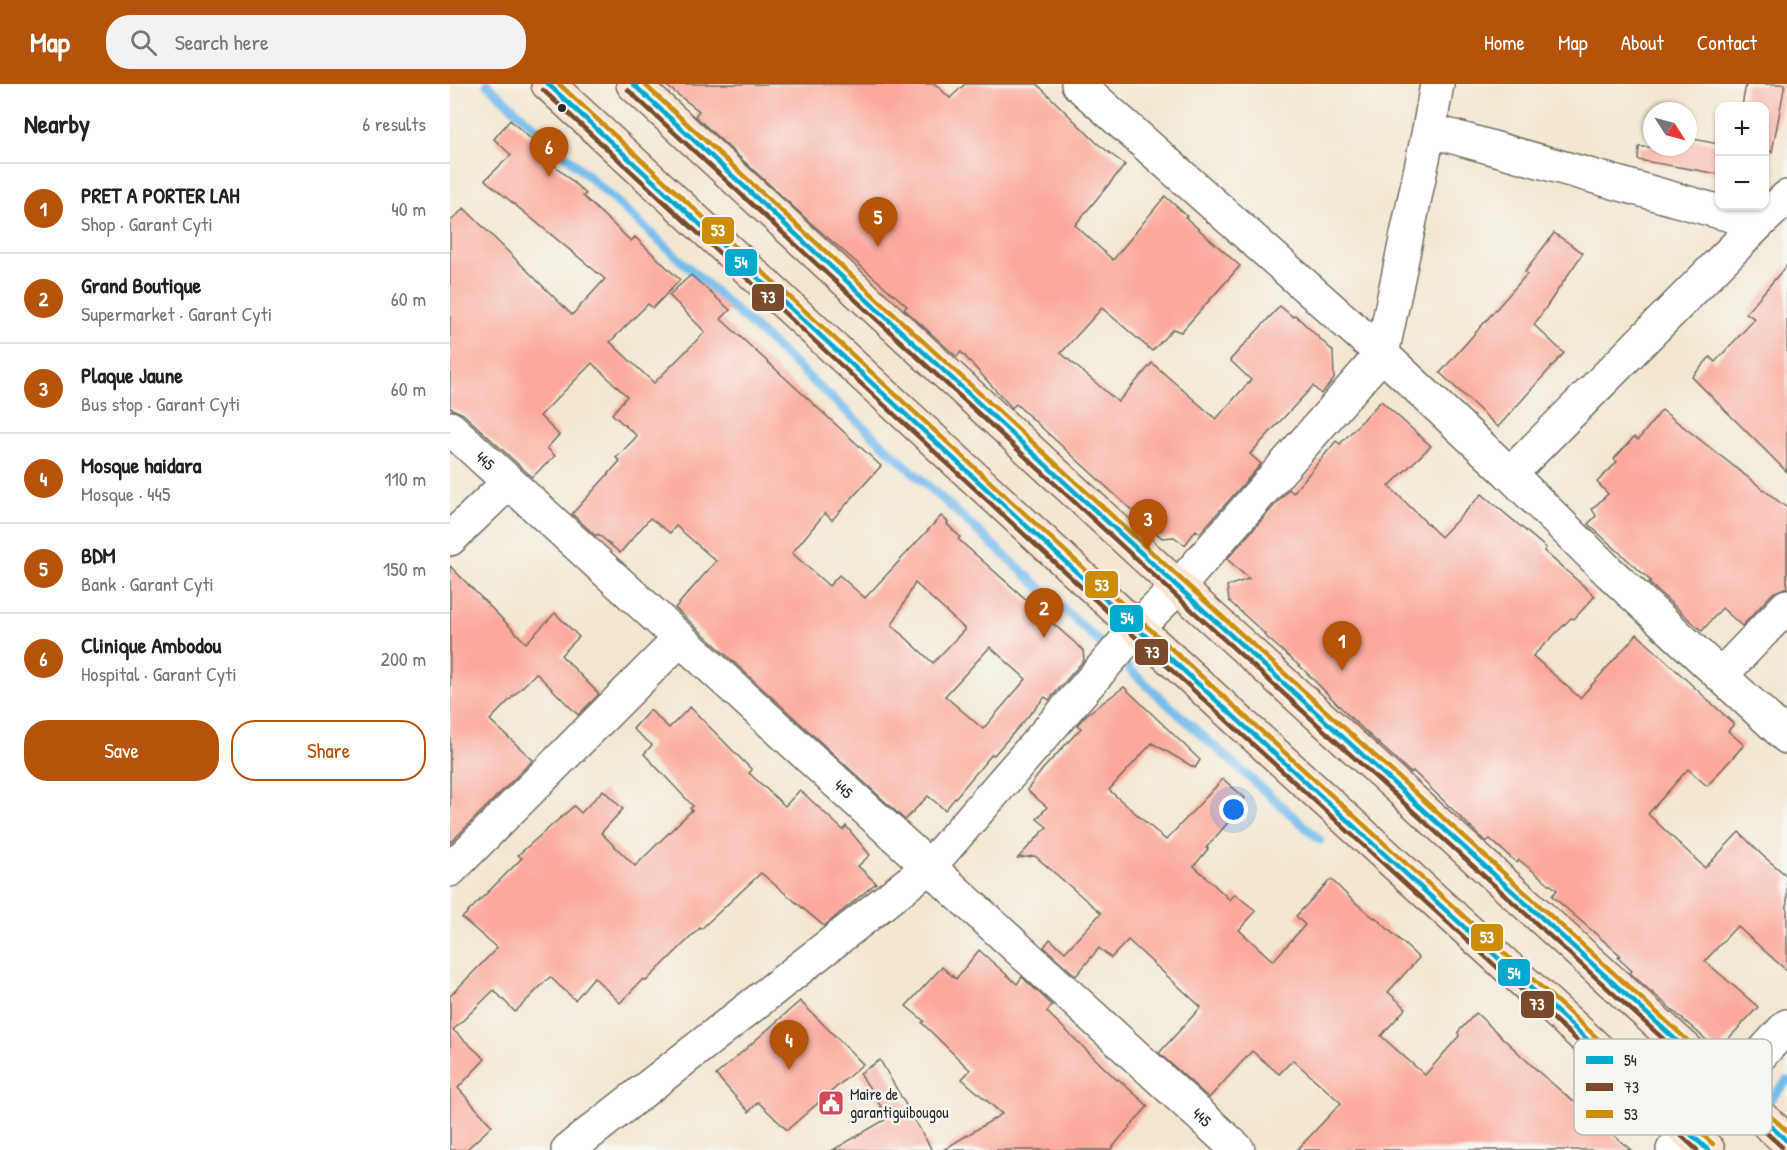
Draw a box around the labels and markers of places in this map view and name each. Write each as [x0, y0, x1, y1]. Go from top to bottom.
unlabelled marker [556, 102, 568, 114]
pin: 6 [530, 128, 568, 177]
pin: 5 [858, 198, 898, 247]
pin: 3 [1128, 500, 1168, 549]
pin: 2 [1024, 588, 1064, 638]
pin: 1 [1322, 622, 1362, 671]
pin: 4 [770, 1020, 808, 1070]
place label: Maire de garantiguibougou [850, 1083, 949, 1123]
public building icon: Maire de garantiguibougou [816, 1088, 846, 1118]

